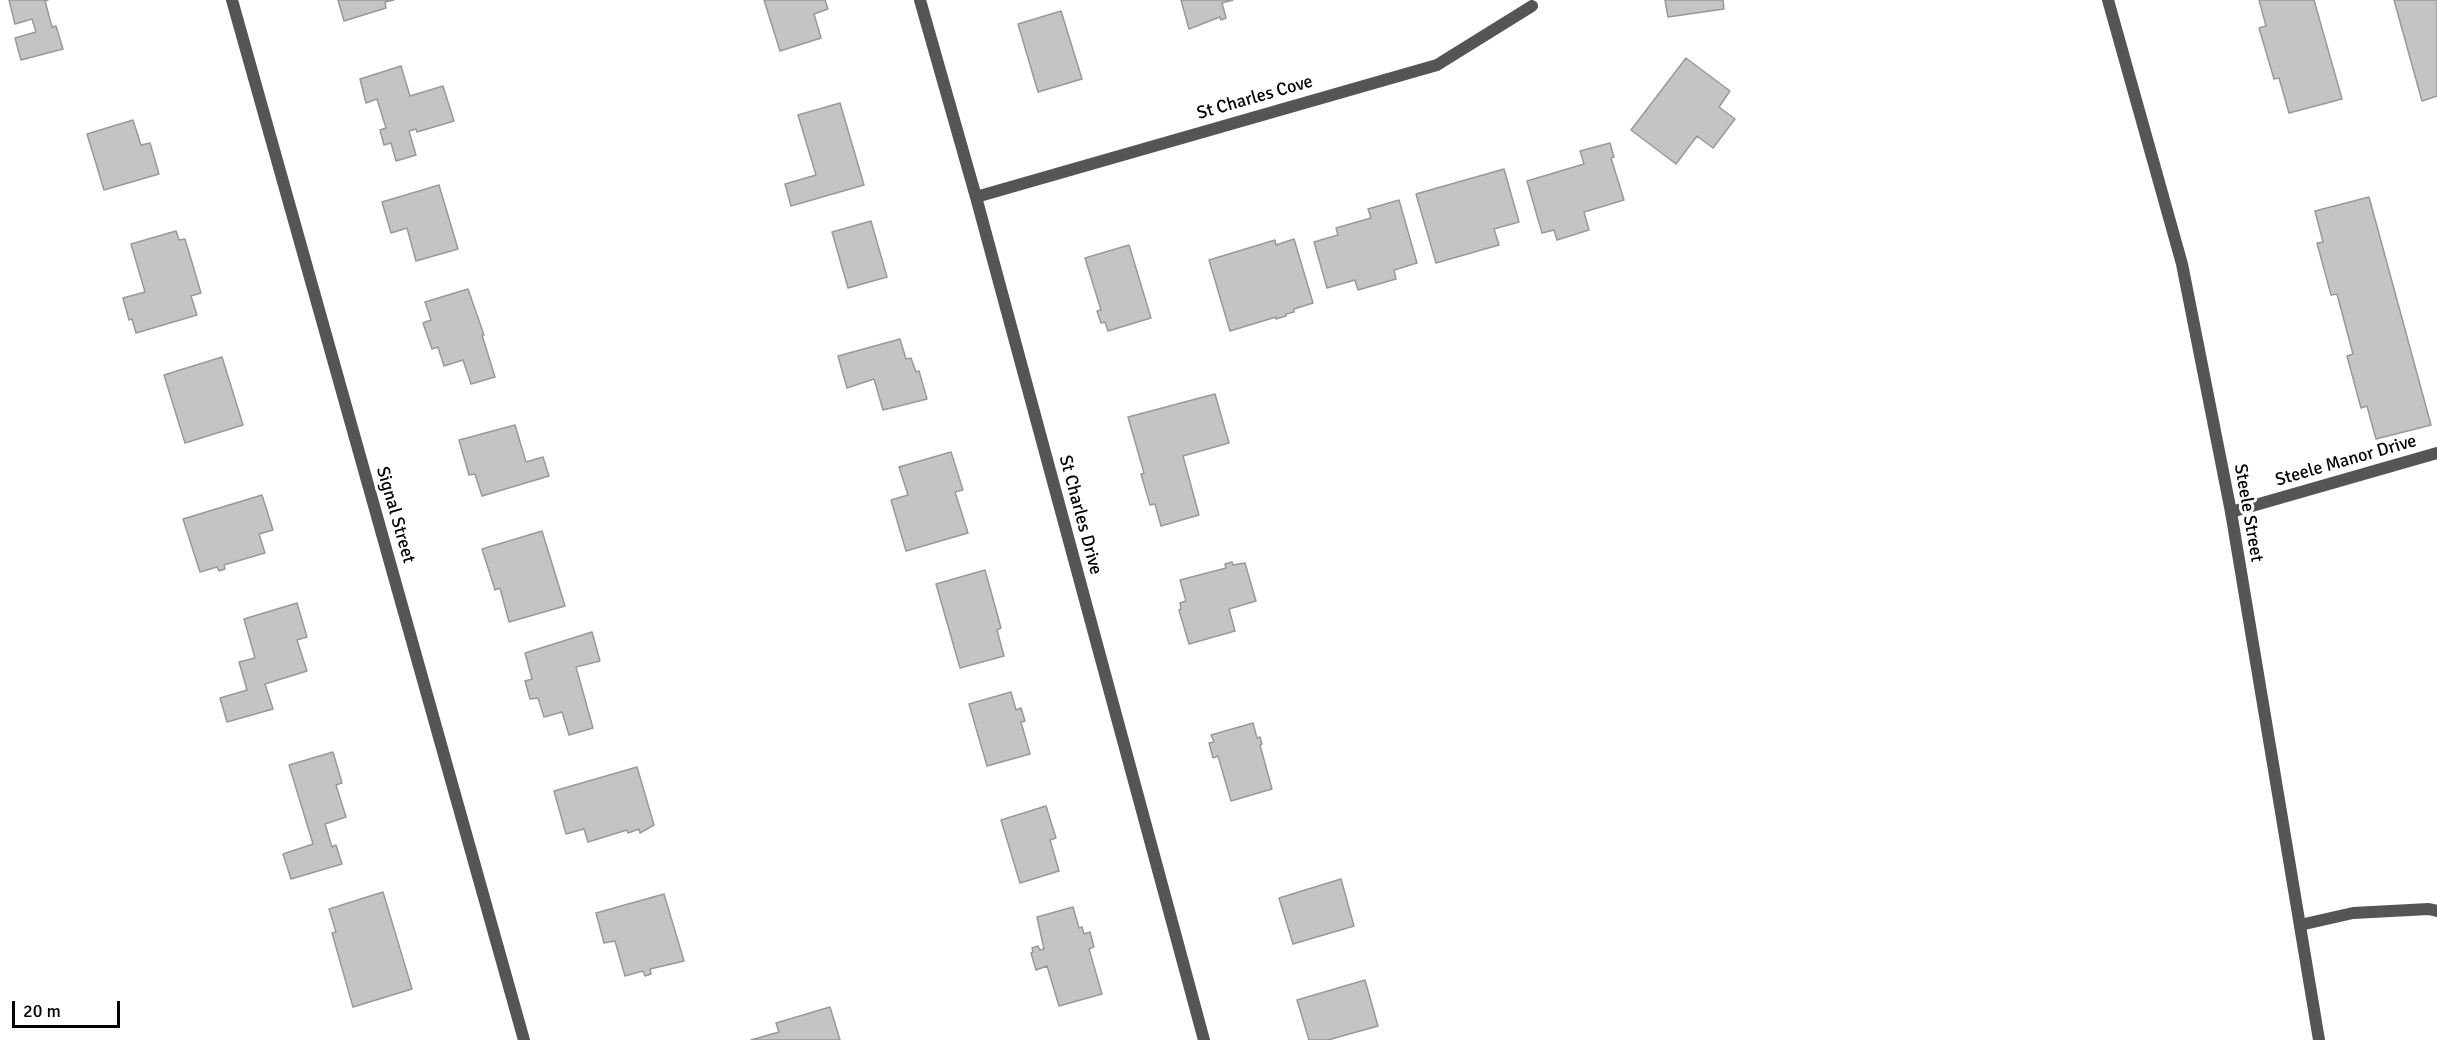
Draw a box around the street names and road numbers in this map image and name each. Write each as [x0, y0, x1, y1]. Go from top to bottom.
street label: St Charles Cove [1195, 71, 1315, 125]
street label: Steele Manor Drive [2273, 431, 2419, 491]
street label: St Charles Drive [1054, 453, 1106, 577]
street label: Steele Street [2229, 462, 2267, 564]
street label: Signal Street [371, 464, 419, 566]

